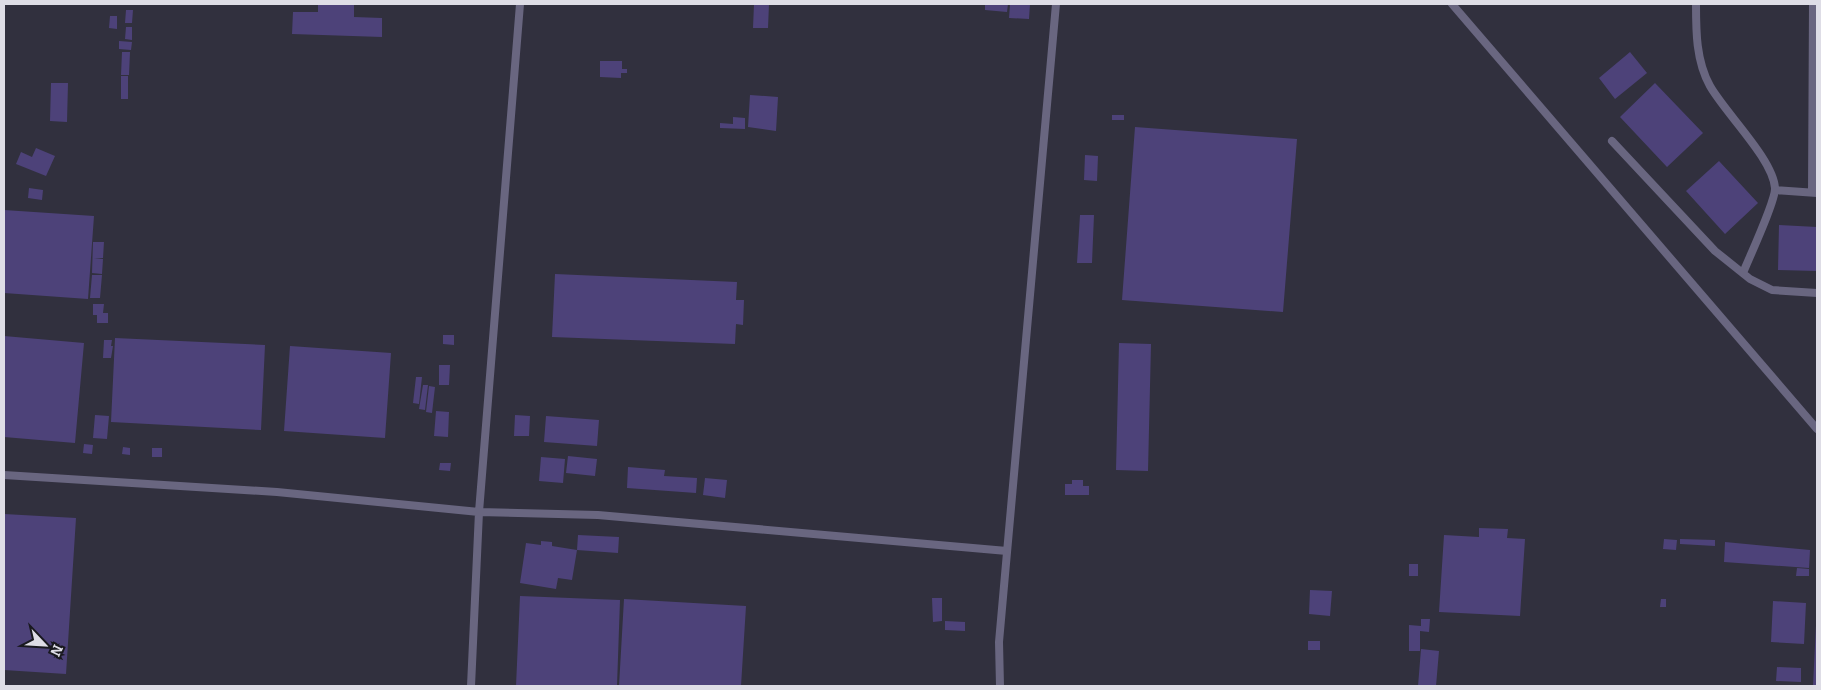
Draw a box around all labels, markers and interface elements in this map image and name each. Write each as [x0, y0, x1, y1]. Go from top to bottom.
north arrow [20, 620, 70, 670]
text: N [46, 642, 66, 659]

